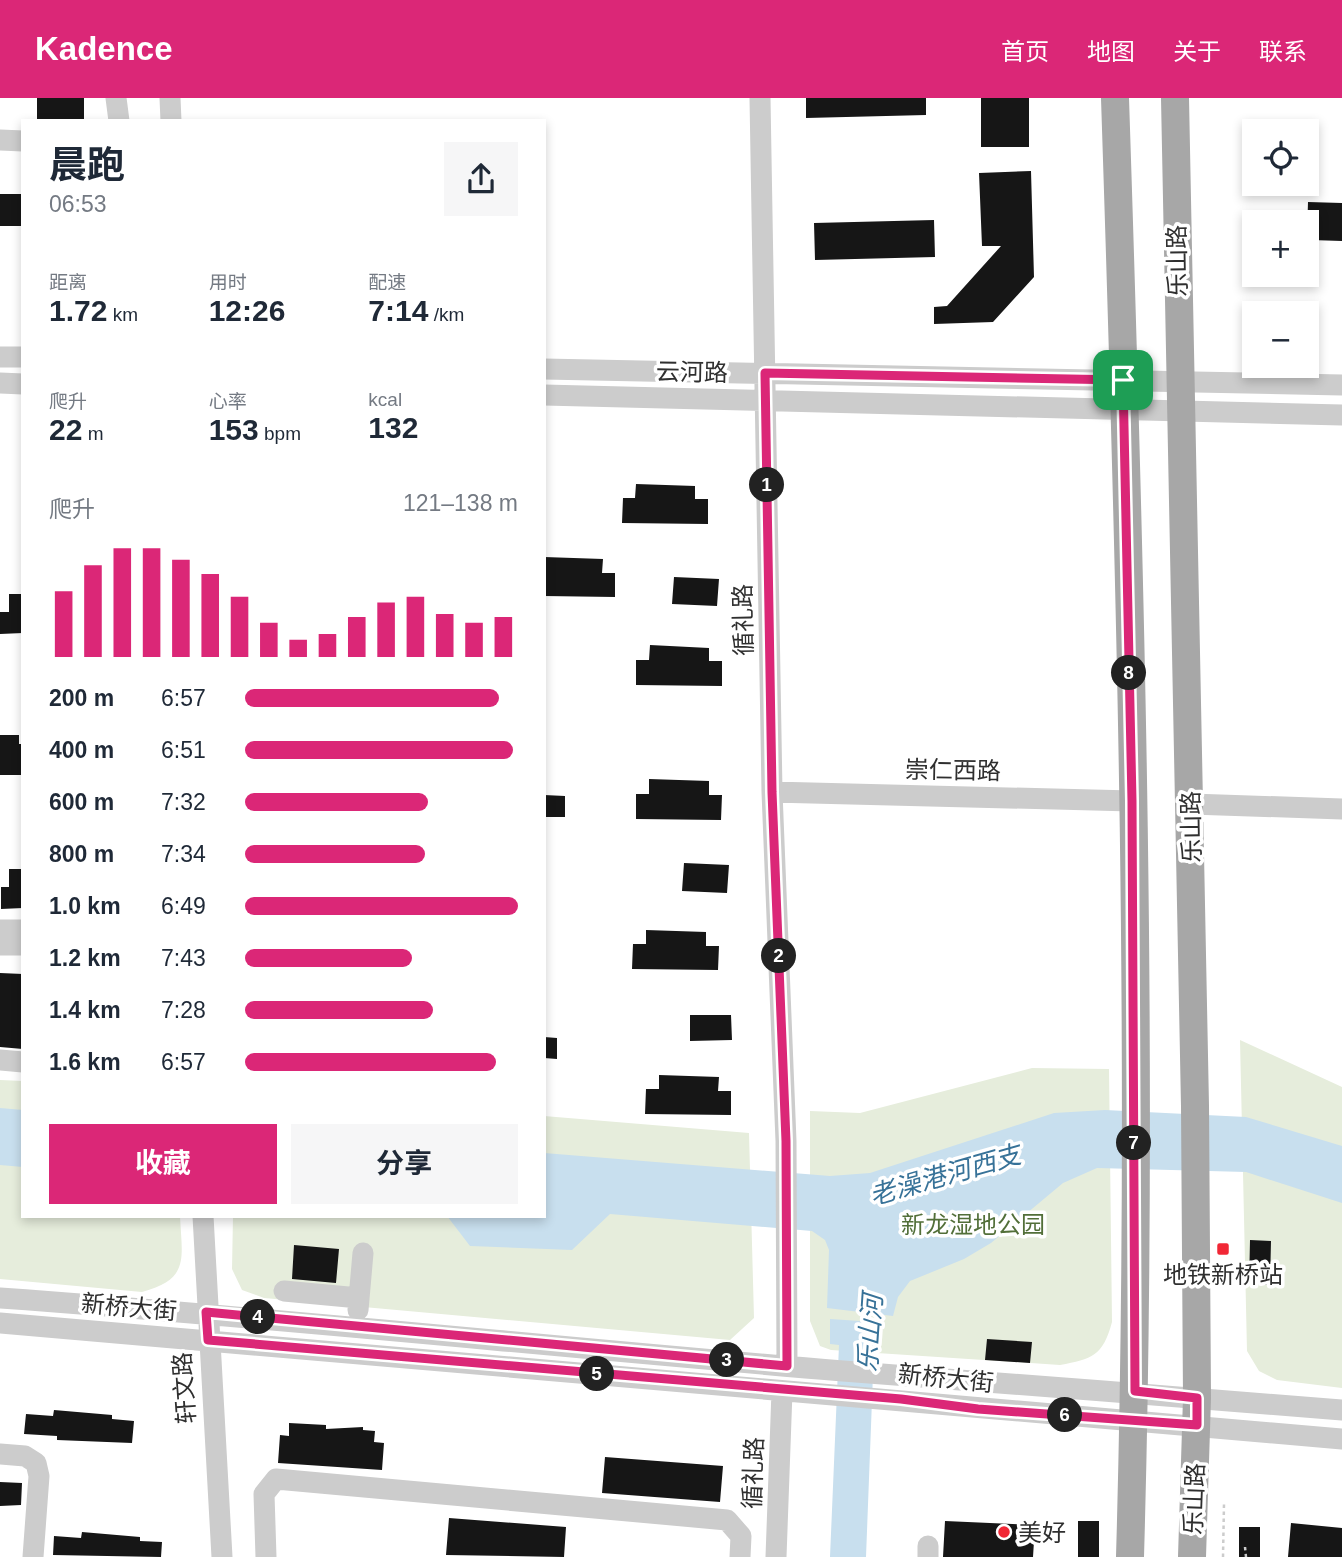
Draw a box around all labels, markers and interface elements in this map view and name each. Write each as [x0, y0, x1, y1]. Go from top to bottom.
text: Kadence [35, 30, 173, 67]
text: 首页 [1001, 38, 1049, 65]
text: 地图 [1087, 38, 1135, 65]
text: 关于 [1173, 38, 1221, 65]
text: 联系 [1259, 38, 1307, 65]
map controls [1242, 119, 1319, 378]
button: locate [1242, 119, 1319, 196]
button: share [444, 142, 518, 216]
text: 晨跑 [49, 144, 125, 186]
text: 06:53 [49, 191, 107, 217]
button: + [1242, 210, 1319, 287]
street label: 乐山路 [1163, 225, 1191, 297]
text: 距离 [49, 272, 87, 293]
text: 用时 [209, 272, 247, 293]
text: 配速 [368, 272, 406, 293]
text: 1.72 [49, 294, 107, 327]
text: 12:26 [209, 294, 285, 327]
text: 7:14 [368, 294, 428, 327]
button: − [1242, 301, 1319, 378]
text: km [107, 304, 138, 325]
text: /km [428, 304, 464, 325]
pin [1093, 350, 1153, 410]
street label: 云河路 [656, 358, 728, 386]
icon: arrive [1104, 361, 1142, 399]
text: kcal [368, 389, 402, 410]
text: 爬升 [49, 391, 87, 412]
text: 心率 [209, 391, 247, 412]
text: 132 [368, 411, 418, 444]
text: 22 [49, 413, 82, 446]
text: 153 [209, 413, 259, 446]
text: m [82, 423, 103, 444]
text: bpm [259, 423, 301, 444]
pin: 1 [750, 468, 784, 502]
text: 1 [761, 474, 772, 495]
text: 121–138 m [403, 490, 518, 516]
text: 爬升 [49, 496, 95, 522]
street label: 循礼路 [729, 584, 757, 656]
pin: 8 [1112, 656, 1146, 690]
text: 8 [1123, 662, 1134, 683]
text: 200 m [49, 685, 114, 711]
text: 6:57 [161, 685, 206, 711]
text: 400 m [49, 737, 114, 763]
text: 6:51 [161, 737, 206, 763]
street label: 崇仁西路 [905, 756, 1001, 784]
text: 600 m [49, 789, 114, 815]
text: 7:32 [161, 789, 206, 815]
street label: 乐山路 [1177, 791, 1205, 863]
text: 800 m [49, 841, 114, 867]
text: 7:34 [161, 841, 206, 867]
text: 1.0 km [49, 893, 121, 919]
text: 6:49 [161, 893, 206, 919]
pin: 2 [762, 938, 796, 974]
text: 1.2 km [49, 945, 121, 971]
text: 7:43 [161, 945, 206, 971]
text: 2 [773, 945, 784, 966]
text: 1.4 km [49, 997, 121, 1023]
text: 7:28 [161, 997, 206, 1023]
text: 1.6 km [49, 1049, 121, 1075]
text: 6:57 [161, 1049, 206, 1075]
button: 收藏 [49, 1124, 277, 1204]
button: 分享 [291, 1124, 518, 1204]
pin: 7 [1116, 1126, 1152, 1160]
text: 7 [1128, 1132, 1139, 1153]
water label: 老澡港河西支 [866, 1138, 1027, 1211]
park label: 新龙湿地公园 [901, 1211, 1045, 1238]
marker: 地铁新桥站 [1215, 1241, 1231, 1257]
place label: 地铁新桥站 [1163, 1261, 1283, 1288]
water label: 乐山河 [852, 1288, 888, 1373]
street label: 新桥大街 [80, 1289, 178, 1325]
pin: 4 [240, 1300, 276, 1334]
text: 4 [252, 1306, 263, 1327]
pin: 3 [710, 1342, 744, 1378]
text: 3 [721, 1349, 732, 1370]
street label: 轩文路 [168, 1351, 200, 1425]
pin: 5 [580, 1356, 614, 1392]
street label: 新桥大街 [897, 1360, 995, 1396]
text: 5 [591, 1363, 602, 1384]
pin: 6 [1048, 1398, 1082, 1432]
text: 6 [1059, 1404, 1070, 1425]
street label: 循礼路 [738, 1437, 768, 1509]
street label: 乐山路 [1179, 1463, 1209, 1535]
place label: 美好 [1018, 1519, 1066, 1546]
marker: 美好 [996, 1524, 1012, 1540]

